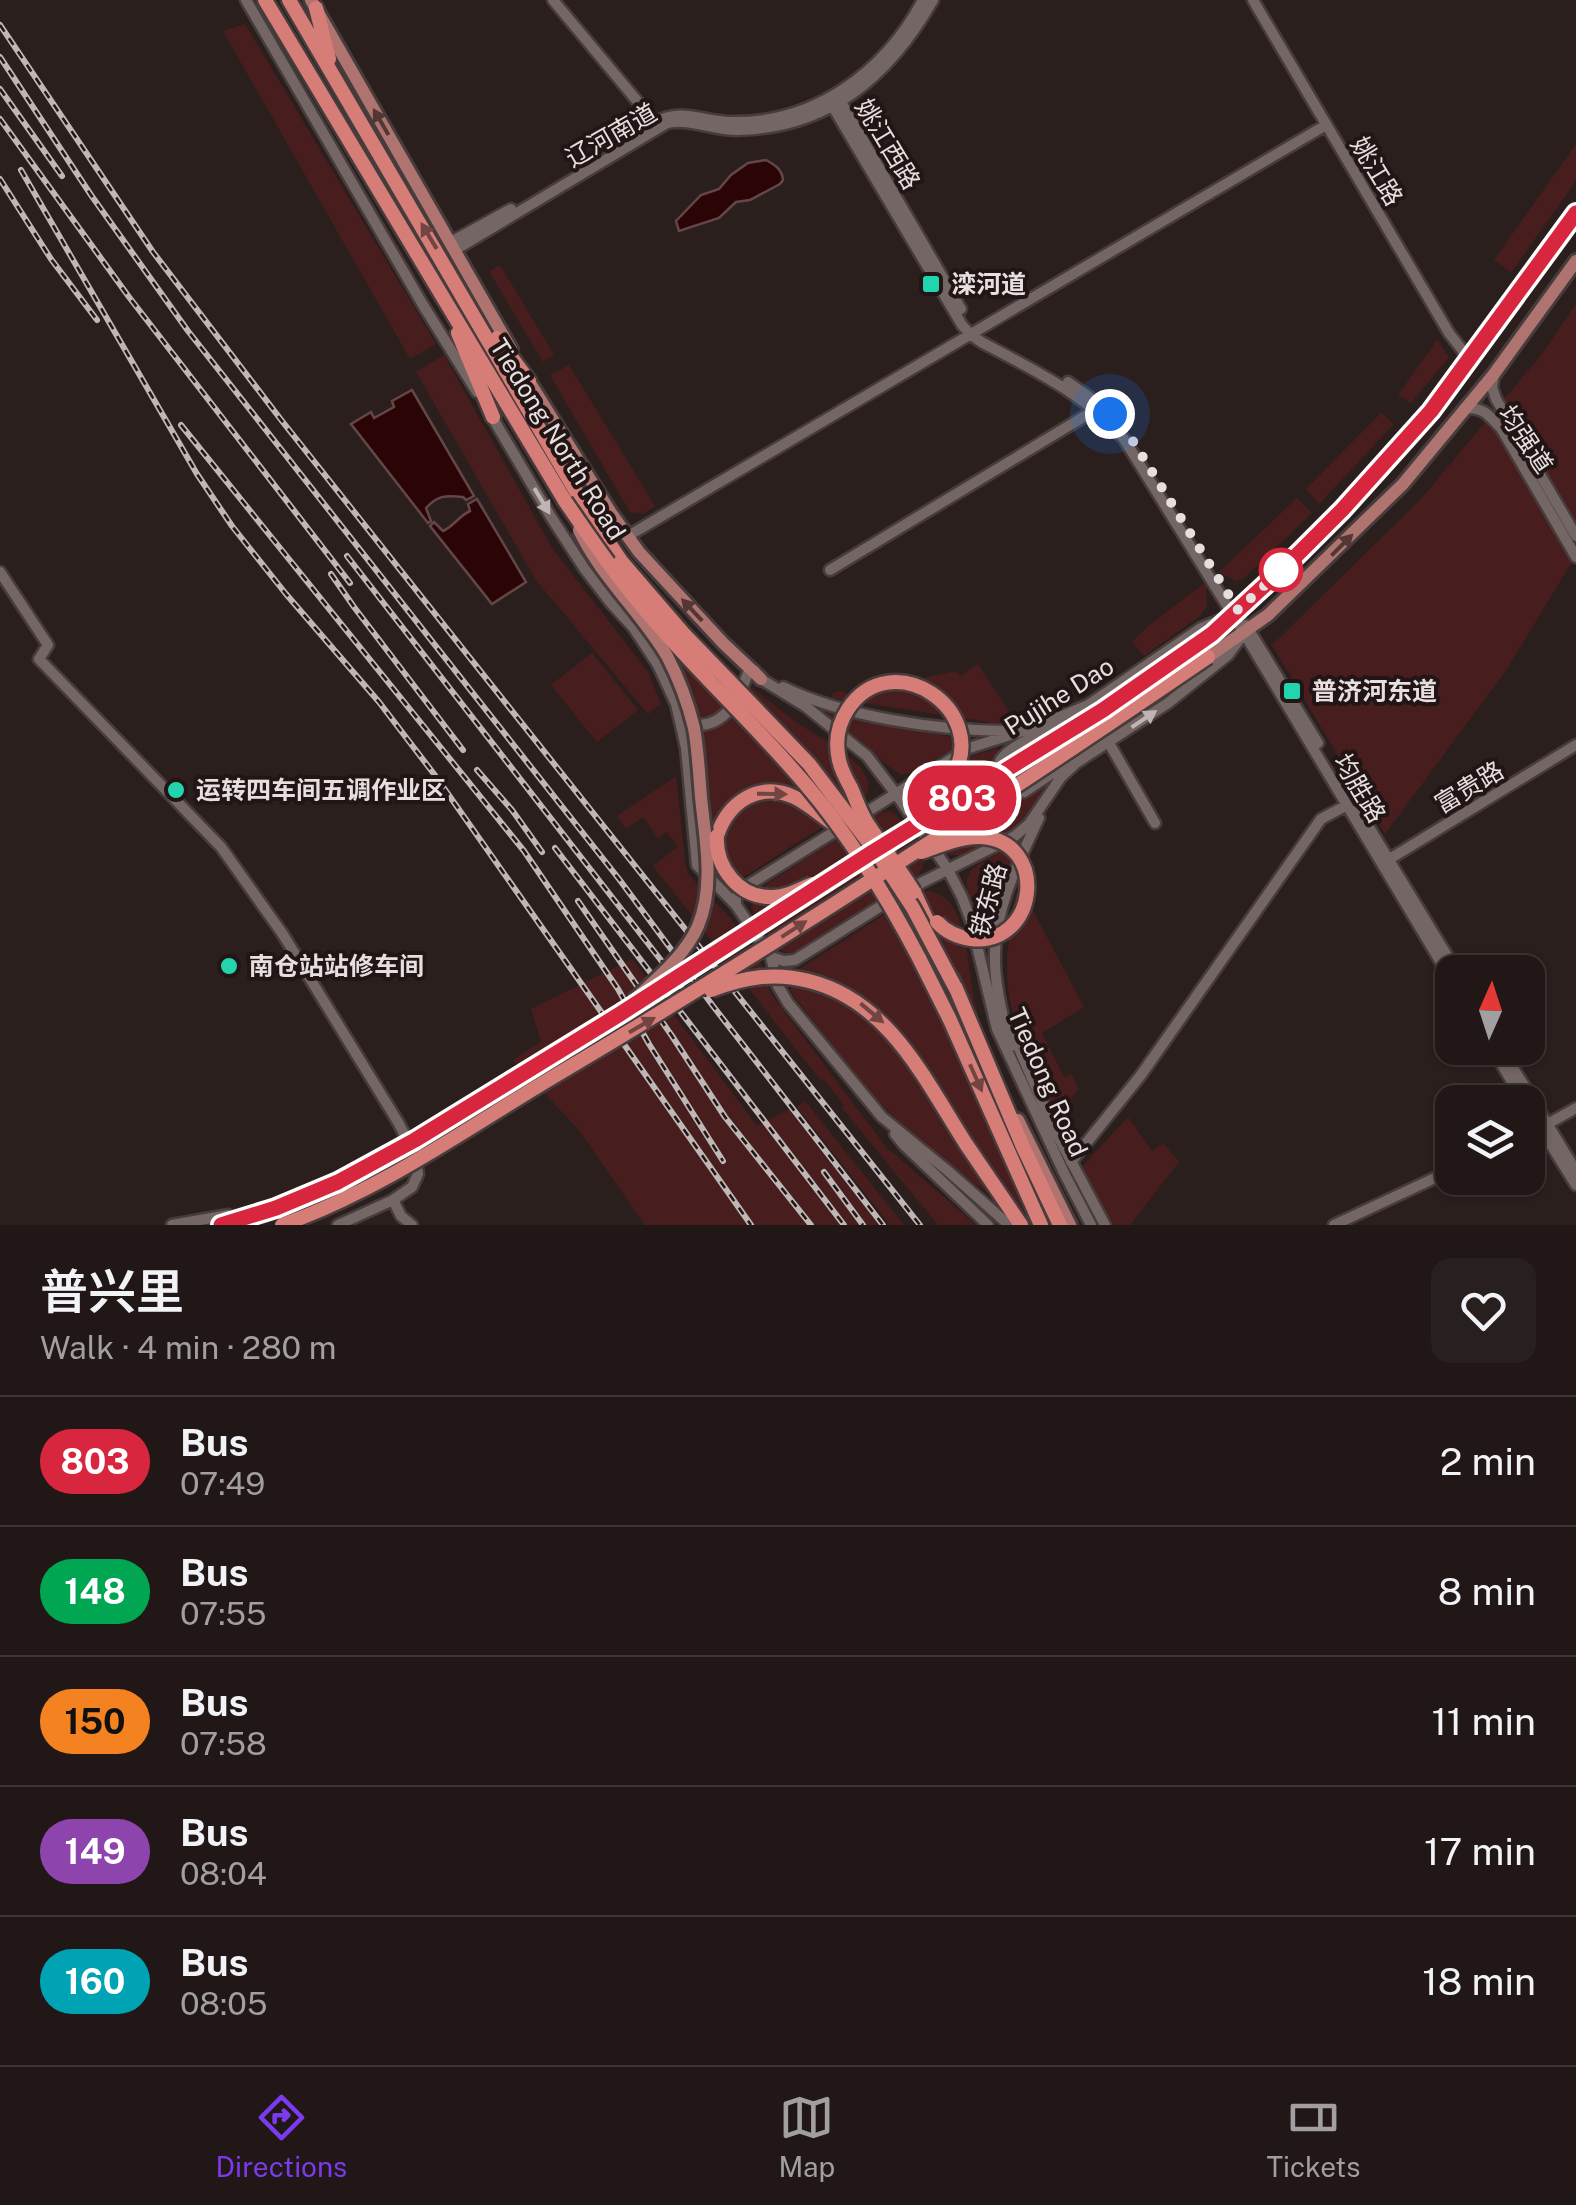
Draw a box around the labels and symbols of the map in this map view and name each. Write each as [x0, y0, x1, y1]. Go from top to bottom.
street label: 姚江西路 [849, 93, 927, 195]
street label: 辽河南道 [560, 97, 662, 173]
one-way arrow [373, 107, 390, 136]
street label: 姚江路 [1345, 131, 1409, 211]
one-way arrow [421, 222, 438, 250]
place label: 滦河道 [951, 269, 1026, 299]
marker: 滦河道 [920, 273, 942, 295]
street label: Tiedong North Road [484, 333, 632, 545]
your location [1085, 389, 1135, 439]
street label: 均强道 [1493, 400, 1559, 478]
one-way arrow [533, 487, 550, 516]
one-way arrow [1329, 533, 1353, 557]
unlabelled marker [1260, 549, 1302, 591]
one-way arrow [681, 598, 704, 622]
street label: Pujihe Dao [999, 651, 1119, 741]
place label: 普济河东道 [1312, 676, 1437, 706]
marker: 普济河东道 [1281, 680, 1303, 702]
one-way arrow [1131, 710, 1158, 729]
street label: 均胜路 [1328, 748, 1392, 828]
street label: 富贵路 [1429, 755, 1509, 819]
line badge: 803 [904, 766, 1020, 830]
place label: 运转四车间五调作业区 [196, 775, 446, 805]
marker: 运转四车间五调作业区 [165, 779, 187, 801]
one-way arrow [756, 787, 788, 803]
street label: 铁东路 [964, 860, 1012, 940]
one-way arrow [780, 921, 807, 939]
place label: 南仓站站修车间 [249, 951, 424, 981]
marker: 南仓站站修车间 [218, 955, 240, 977]
north arrow [1435, 955, 1545, 1065]
one-way arrow [859, 1002, 884, 1023]
street label: Tiedong Road [1002, 1003, 1094, 1161]
one-way arrow [628, 1017, 656, 1034]
one-way arrow [968, 1063, 984, 1093]

